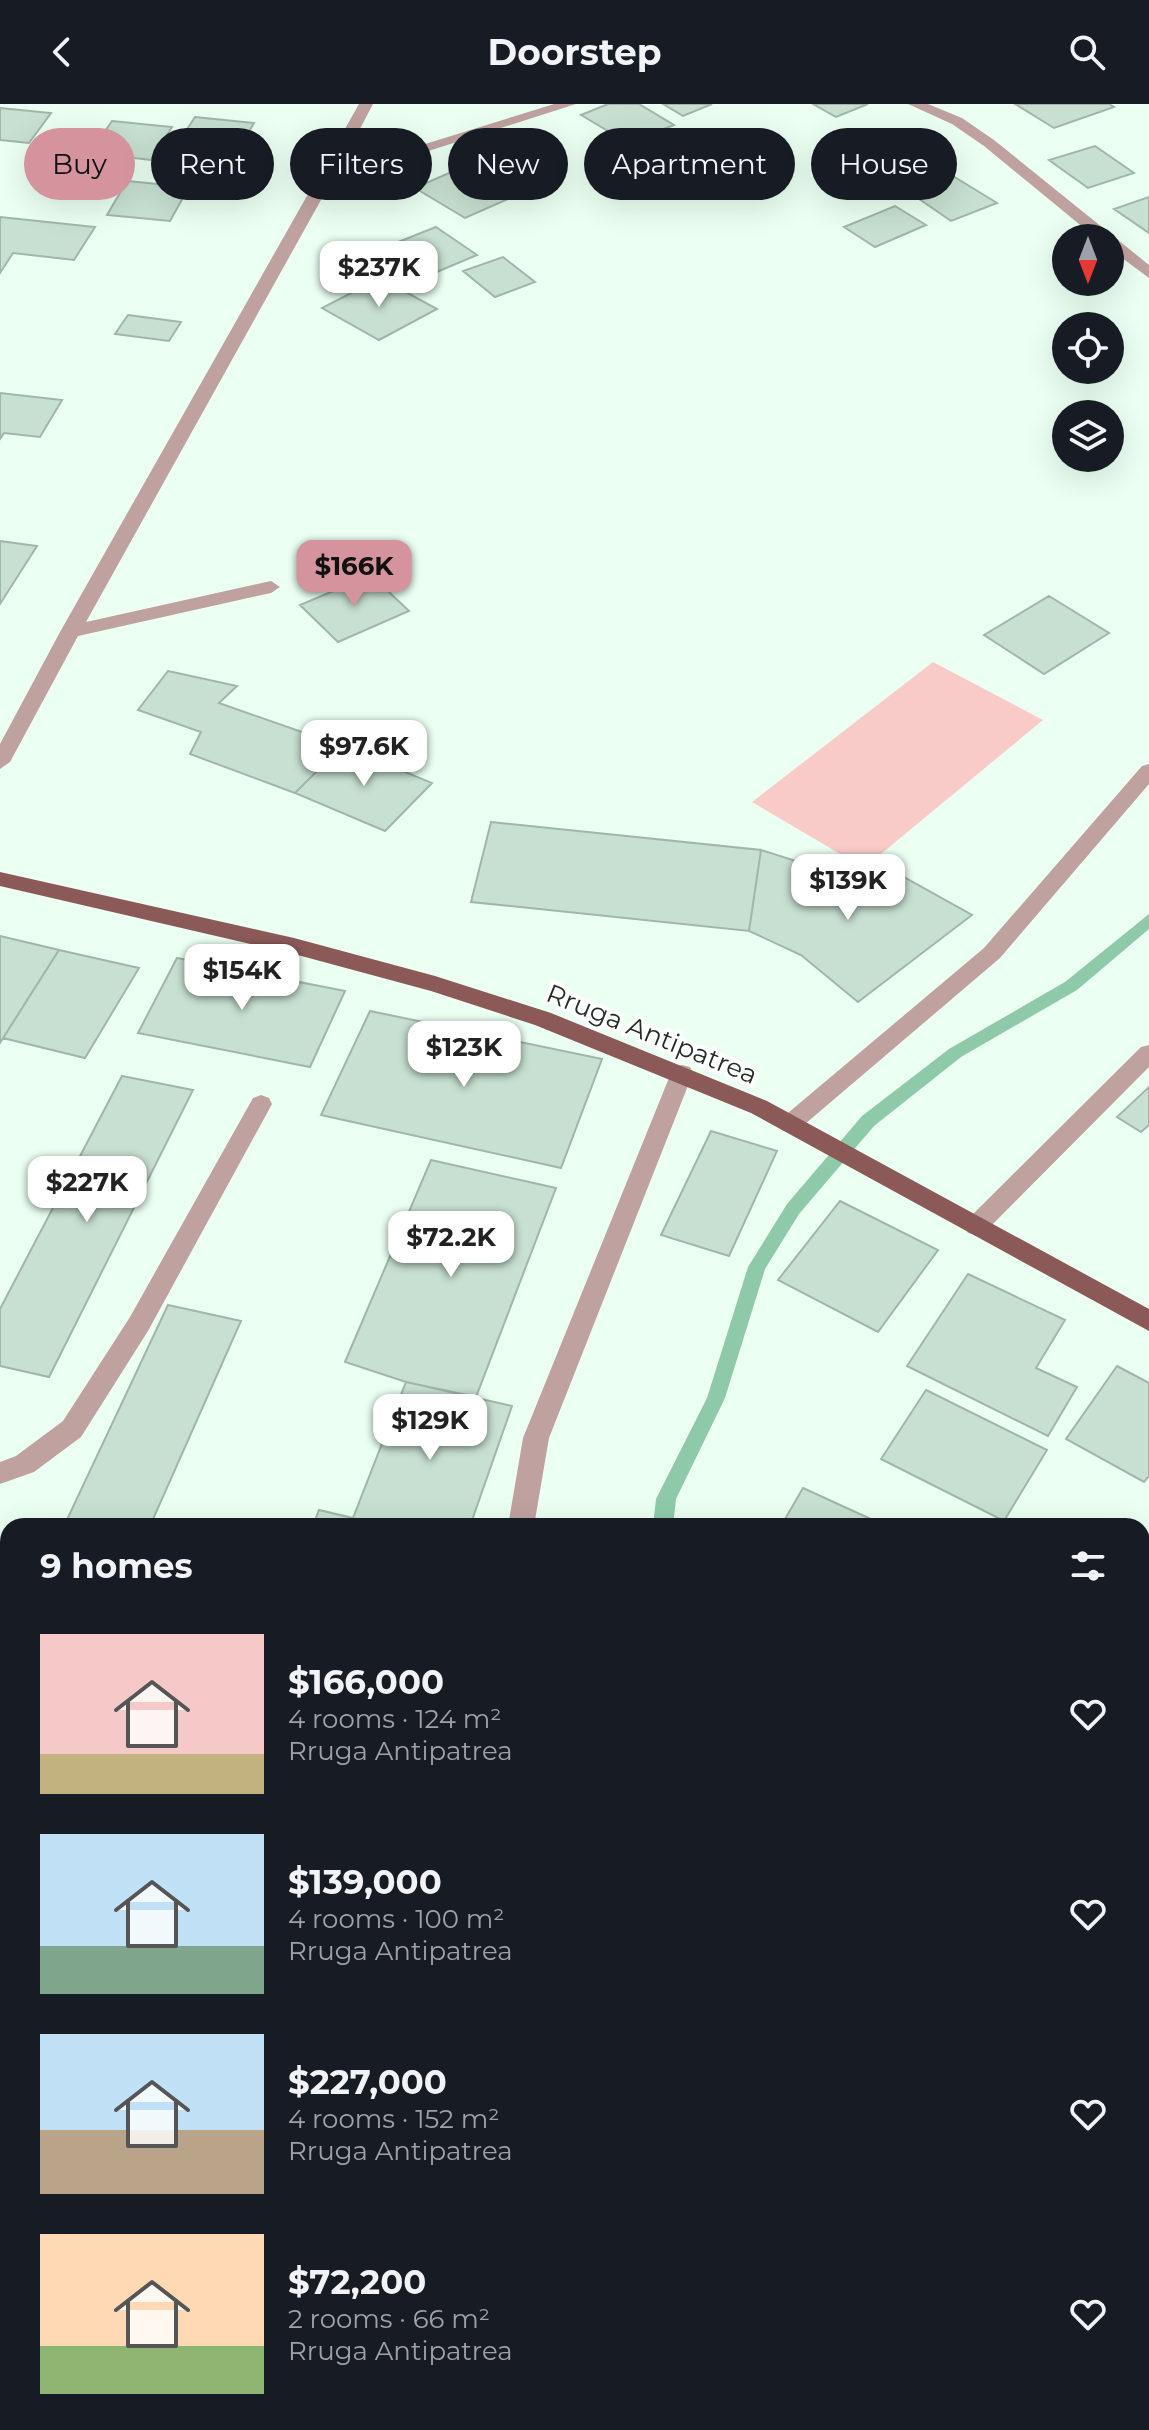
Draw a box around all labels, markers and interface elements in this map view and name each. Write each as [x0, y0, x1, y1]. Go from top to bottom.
icon: back [40, 30, 84, 74]
text: Doorstep [487, 30, 662, 74]
icon: search [1065, 30, 1109, 74]
chip: Buy [24, 128, 135, 200]
chip: Rent [151, 128, 274, 200]
chip: Filters [290, 128, 432, 200]
chip: New [448, 128, 568, 200]
chip: Apartment [584, 128, 795, 200]
chip: House [811, 128, 957, 200]
north arrow [1052, 224, 1124, 296]
map controls [1052, 224, 1124, 472]
pin: $237K [323, 241, 435, 309]
text: $237K [338, 251, 420, 283]
button: locate [1052, 312, 1124, 384]
button: layers [1052, 400, 1124, 472]
pin: $166K [298, 540, 410, 608]
text: $166K [315, 550, 393, 582]
pin: $97.6K [299, 720, 429, 788]
text: $97.6K [319, 730, 409, 762]
pin: $139K [792, 854, 904, 922]
text: $139K [809, 864, 887, 896]
pin: $154K [186, 944, 298, 1012]
text: $154K [202, 954, 282, 986]
street label: Rruga Antipatrea [542, 977, 762, 1091]
pin: $123K [408, 1021, 520, 1089]
text: $123K [426, 1031, 502, 1063]
pin: $227K [31, 1156, 143, 1224]
text: $227K [46, 1166, 128, 1198]
pin: $72.2K [386, 1211, 516, 1279]
text: $72.2K [406, 1221, 496, 1253]
pin: $129K [374, 1394, 486, 1462]
text: $129K [391, 1404, 469, 1436]
icon: filters [1066, 1544, 1110, 1588]
text: 9 homes [40, 1545, 193, 1587]
text: $166,000 [288, 1661, 444, 1703]
icon: home [104, 1666, 200, 1762]
icon: heart [1066, 1692, 1110, 1736]
text: 4 rooms · 124 m² [288, 1703, 501, 1735]
text: Rruga Antipatrea [288, 1735, 513, 1767]
text: $139,000 [288, 1861, 442, 1903]
icon: home [104, 1866, 200, 1962]
icon: heart [1066, 1892, 1110, 1936]
text: 4 rooms · 100 m² [288, 1903, 505, 1935]
text: Rruga Antipatrea [288, 1935, 513, 1967]
text: $227,000 [288, 2061, 447, 2103]
icon: home [104, 2066, 200, 2162]
icon: heart [1066, 2092, 1110, 2136]
text: 4 rooms · 152 m² [288, 2103, 499, 2135]
text: Rruga Antipatrea [288, 2135, 513, 2167]
text: $72,200 [288, 2261, 426, 2303]
icon: home [104, 2266, 200, 2362]
icon: heart [1066, 2292, 1110, 2336]
text: 2 rooms · 66 m² [288, 2303, 490, 2335]
text: Rruga Antipatrea [288, 2335, 513, 2367]

